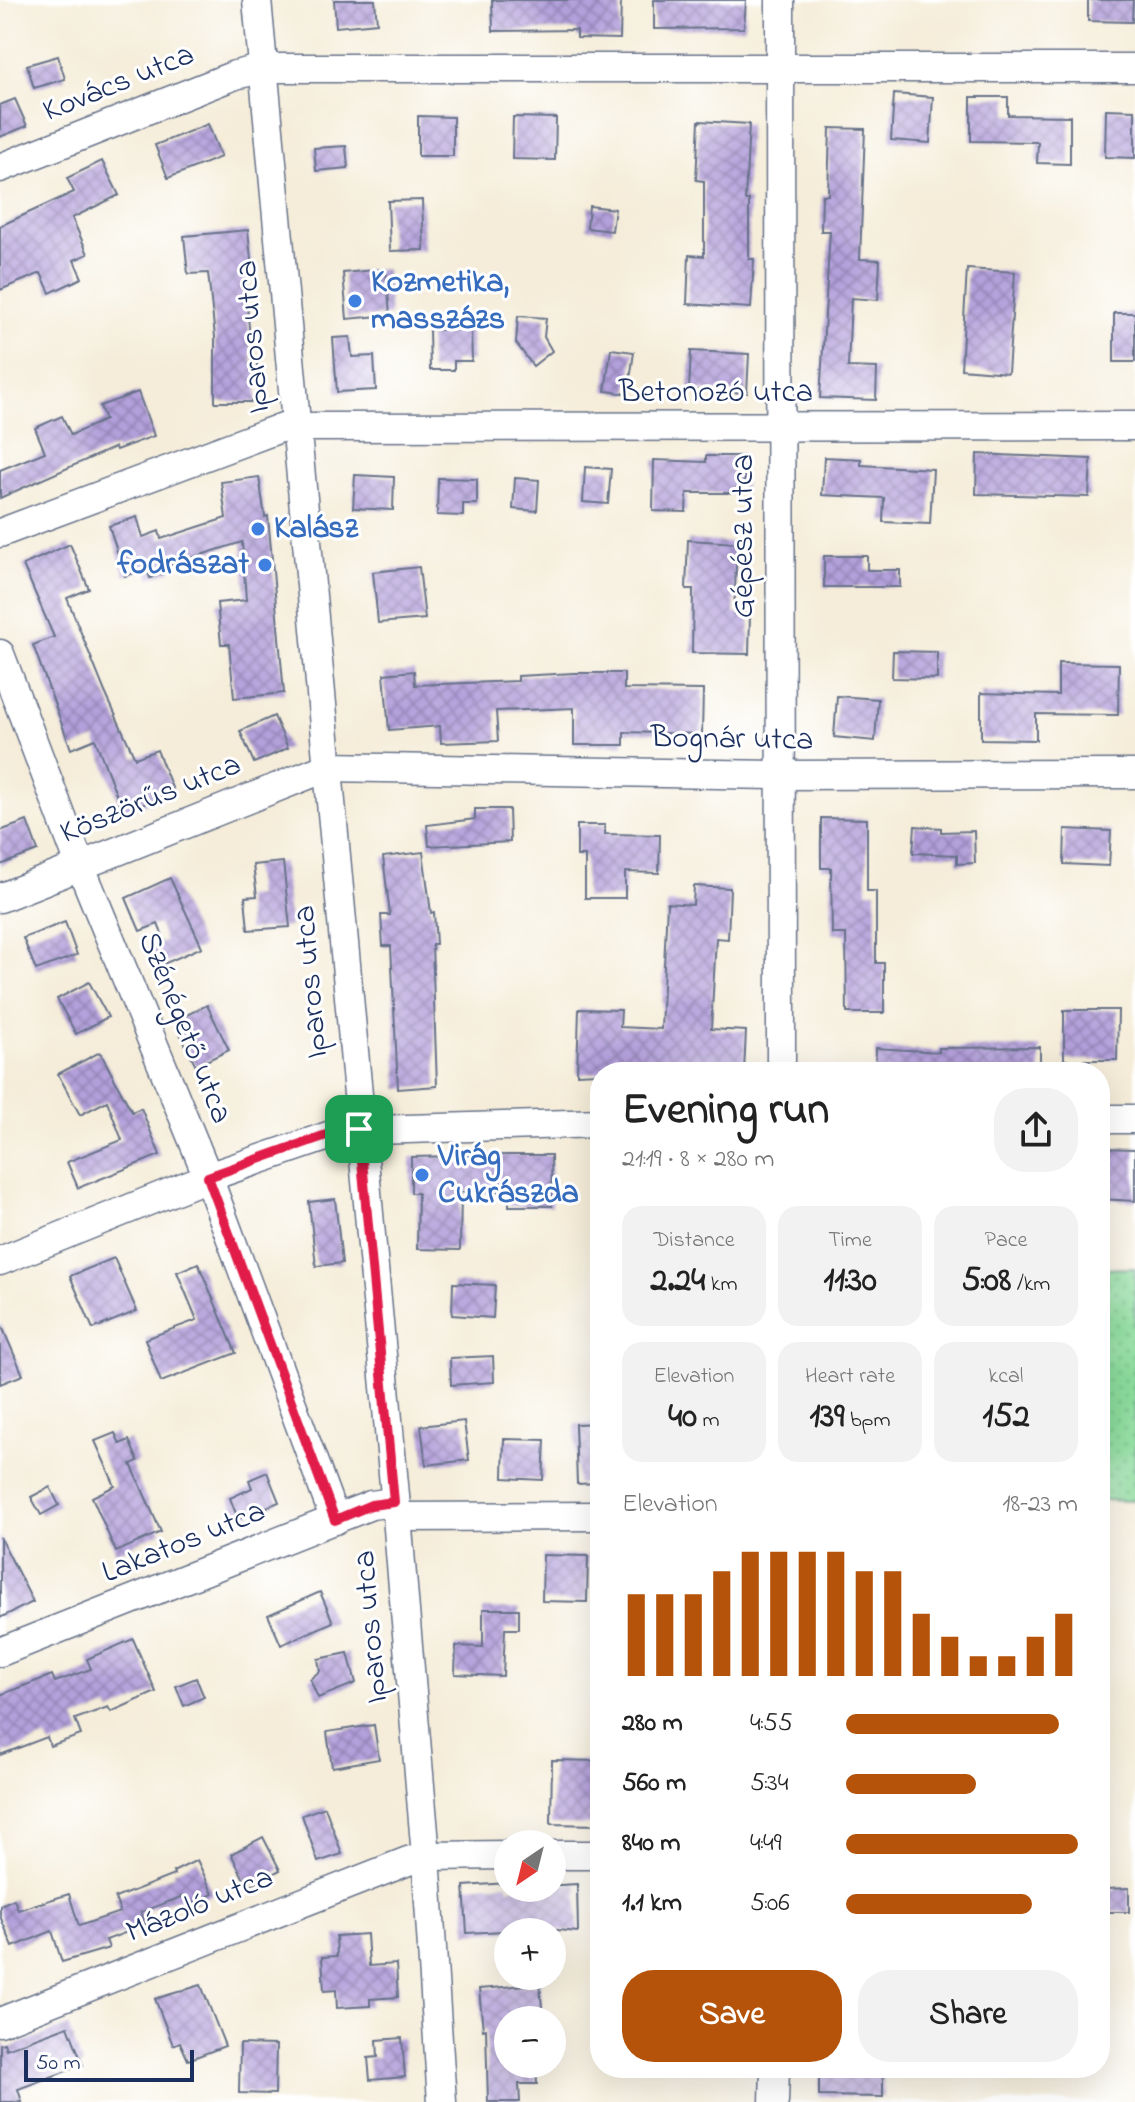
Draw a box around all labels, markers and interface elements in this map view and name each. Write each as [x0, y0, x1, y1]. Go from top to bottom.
street label: Kovács utca [36, 32, 202, 136]
street label: Iparos utca [224, 258, 284, 416]
place label: Kozmetika, masszázs [371, 260, 509, 344]
marker: Kozmetika, masszázs [346, 292, 364, 310]
street label: Betonozó utca [618, 370, 813, 417]
street label: Gépész utca [721, 454, 768, 618]
place label: Kalász [274, 506, 359, 553]
marker: Kalász [249, 520, 267, 538]
place label: fodrászat [117, 542, 249, 589]
marker: fodrászat [256, 556, 274, 574]
street label: Bognár utca [649, 715, 814, 765]
street label: Köszörűs utca [53, 742, 249, 858]
street label: Iparos utca [282, 903, 342, 1061]
street label: Szénégető utca [124, 925, 244, 1131]
text: Evening run [622, 1079, 829, 1143]
button: share [994, 1088, 1078, 1172]
pin [325, 1095, 393, 1163]
icon: arrive [337, 1107, 381, 1151]
place label: Virág Cukrászda [437, 1134, 579, 1218]
text: 21:19 · 8 × 280 m [622, 1141, 774, 1179]
marker: Virág Cukrászda [413, 1166, 431, 1184]
text: Distance [653, 1225, 735, 1257]
text: Time [828, 1225, 872, 1257]
text: Pace [985, 1225, 1027, 1257]
text: 2.24 [651, 1257, 705, 1307]
text: 11:30 [823, 1257, 877, 1307]
text: 5:08 [962, 1257, 1011, 1307]
text: km [705, 1269, 737, 1301]
text: /km [1011, 1269, 1050, 1301]
text: Elevation [654, 1361, 734, 1393]
text: Heart rate [805, 1361, 895, 1393]
text: kcal [989, 1361, 1023, 1393]
text: 40 [668, 1393, 697, 1443]
text: 139 [809, 1393, 844, 1443]
text: 152 [982, 1393, 1030, 1443]
text: m [697, 1405, 720, 1437]
text: bpm [844, 1405, 891, 1437]
text: Elevation [622, 1486, 718, 1524]
text: 18–23 m [1002, 1486, 1078, 1524]
street label: Lakatos utca [95, 1489, 273, 1597]
street label: Iparos utca [342, 1548, 402, 1706]
text: 280 m [622, 1705, 683, 1743]
text: 4:55 [750, 1705, 793, 1743]
text: 560 m [622, 1765, 686, 1803]
text: 5:34 [750, 1765, 789, 1803]
text: 840 m [622, 1825, 680, 1863]
text: 4:49 [750, 1825, 781, 1863]
north arrow [494, 1830, 566, 1902]
map controls [494, 1830, 566, 2078]
street label: Mázoló utca [119, 1855, 281, 1957]
text: 1.1 km [622, 1885, 682, 1923]
text: 5:06 [750, 1885, 790, 1923]
button: + [494, 1918, 566, 1990]
button: Save [622, 1970, 842, 2062]
button: Share [858, 1970, 1078, 2062]
button: − [494, 2006, 566, 2078]
scale bar [24, 2046, 194, 2082]
text: 50 m [36, 2048, 81, 2080]

